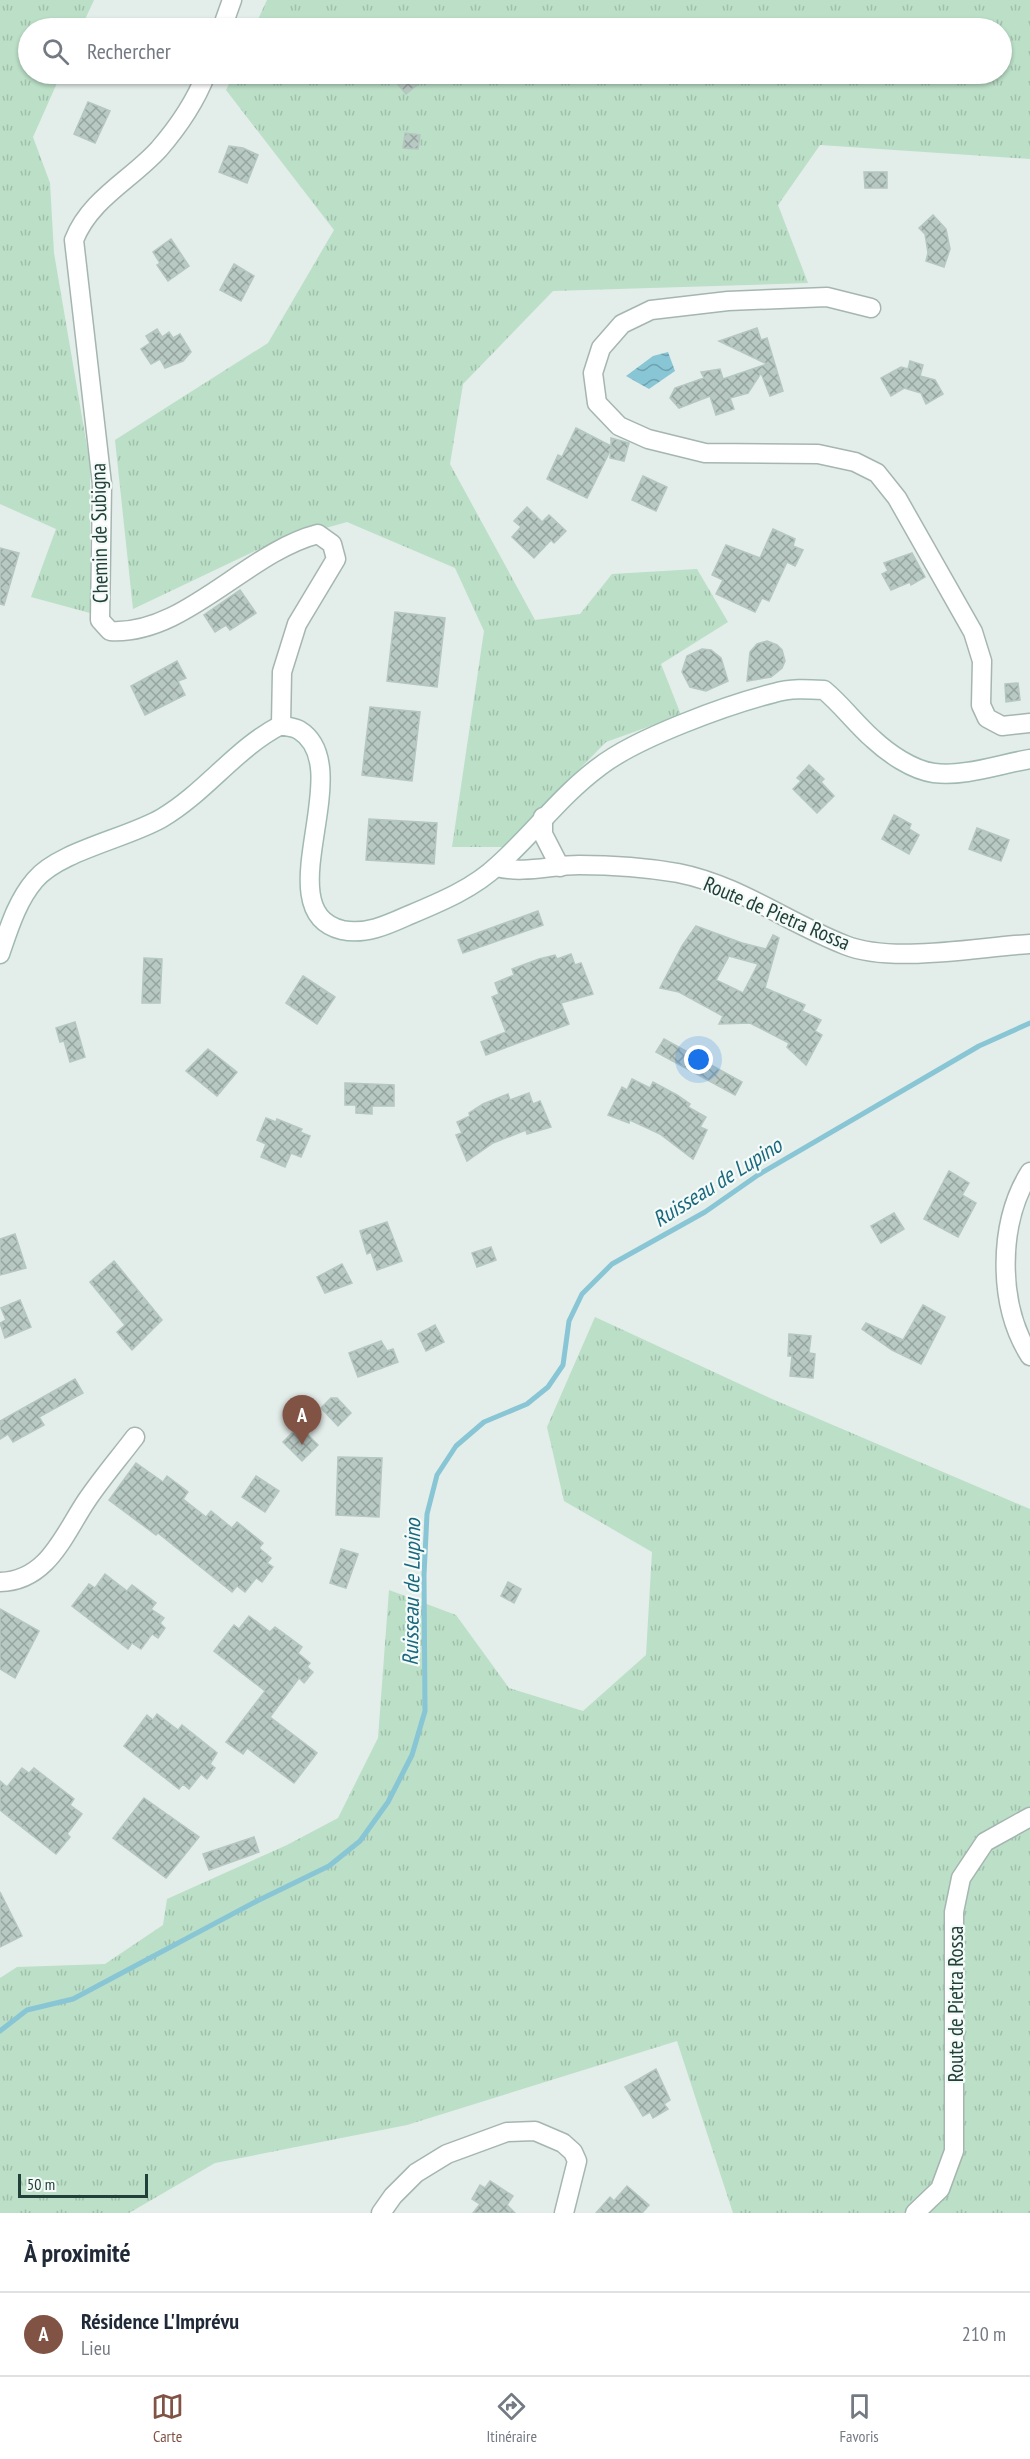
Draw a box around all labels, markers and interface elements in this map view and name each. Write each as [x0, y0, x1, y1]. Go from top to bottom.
search box [18, 18, 1012, 84]
icon: search [39, 35, 72, 68]
text: Rechercher [87, 37, 171, 65]
street label: Chemin de Subigna [84, 463, 114, 603]
street label: Route de Pietra Rossa [700, 870, 854, 956]
your location [684, 1045, 713, 1074]
water label: Ruisseau de Lupino [647, 1130, 788, 1233]
pin: A [282, 1396, 322, 1445]
water label: Ruisseau de Lupino [396, 1517, 426, 1666]
street label: Route de Pietra Rossa [942, 1926, 969, 2082]
scale bar [18, 2171, 148, 2198]
text: 50 m [27, 2174, 55, 2194]
text: À proximité [24, 2236, 131, 2269]
text: Résidence L'Imprévu [81, 2307, 239, 2335]
text: A [38, 2321, 49, 2347]
text: 210 m [962, 2321, 1006, 2347]
text: Lieu [81, 2335, 111, 2361]
tab: Carte [151, 2390, 184, 2446]
tab: Itinéraire [487, 2390, 537, 2446]
tab: Favoris [839, 2390, 879, 2446]

